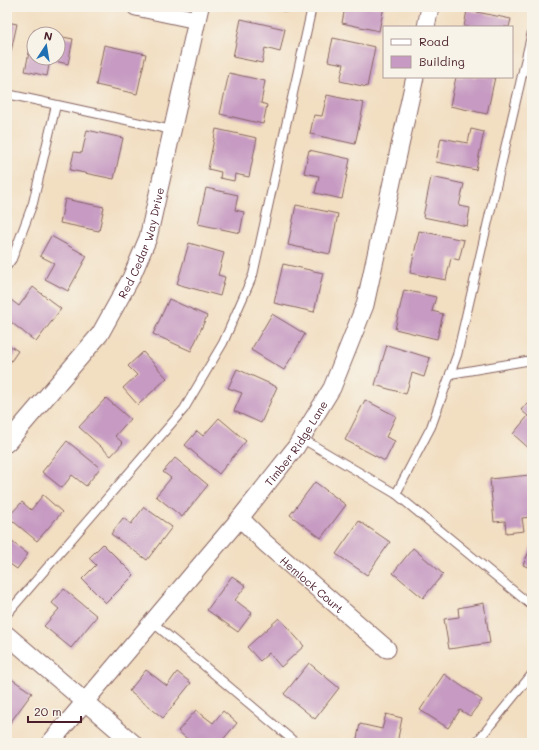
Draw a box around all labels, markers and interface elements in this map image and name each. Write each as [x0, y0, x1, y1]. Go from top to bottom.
north arrow [26, 26, 66, 66]
legend [383, 26, 513, 78]
text: N [43, 28, 54, 44]
text: Road [419, 33, 449, 49]
text: Building [419, 53, 465, 69]
street label: Red Cedar Way Drive [114, 186, 167, 301]
street label: Timber Ridge Lane [261, 397, 330, 489]
street label: Hemlock Court [277, 552, 347, 616]
scale bar [28, 698, 81, 724]
text: 20 m [34, 703, 62, 719]

